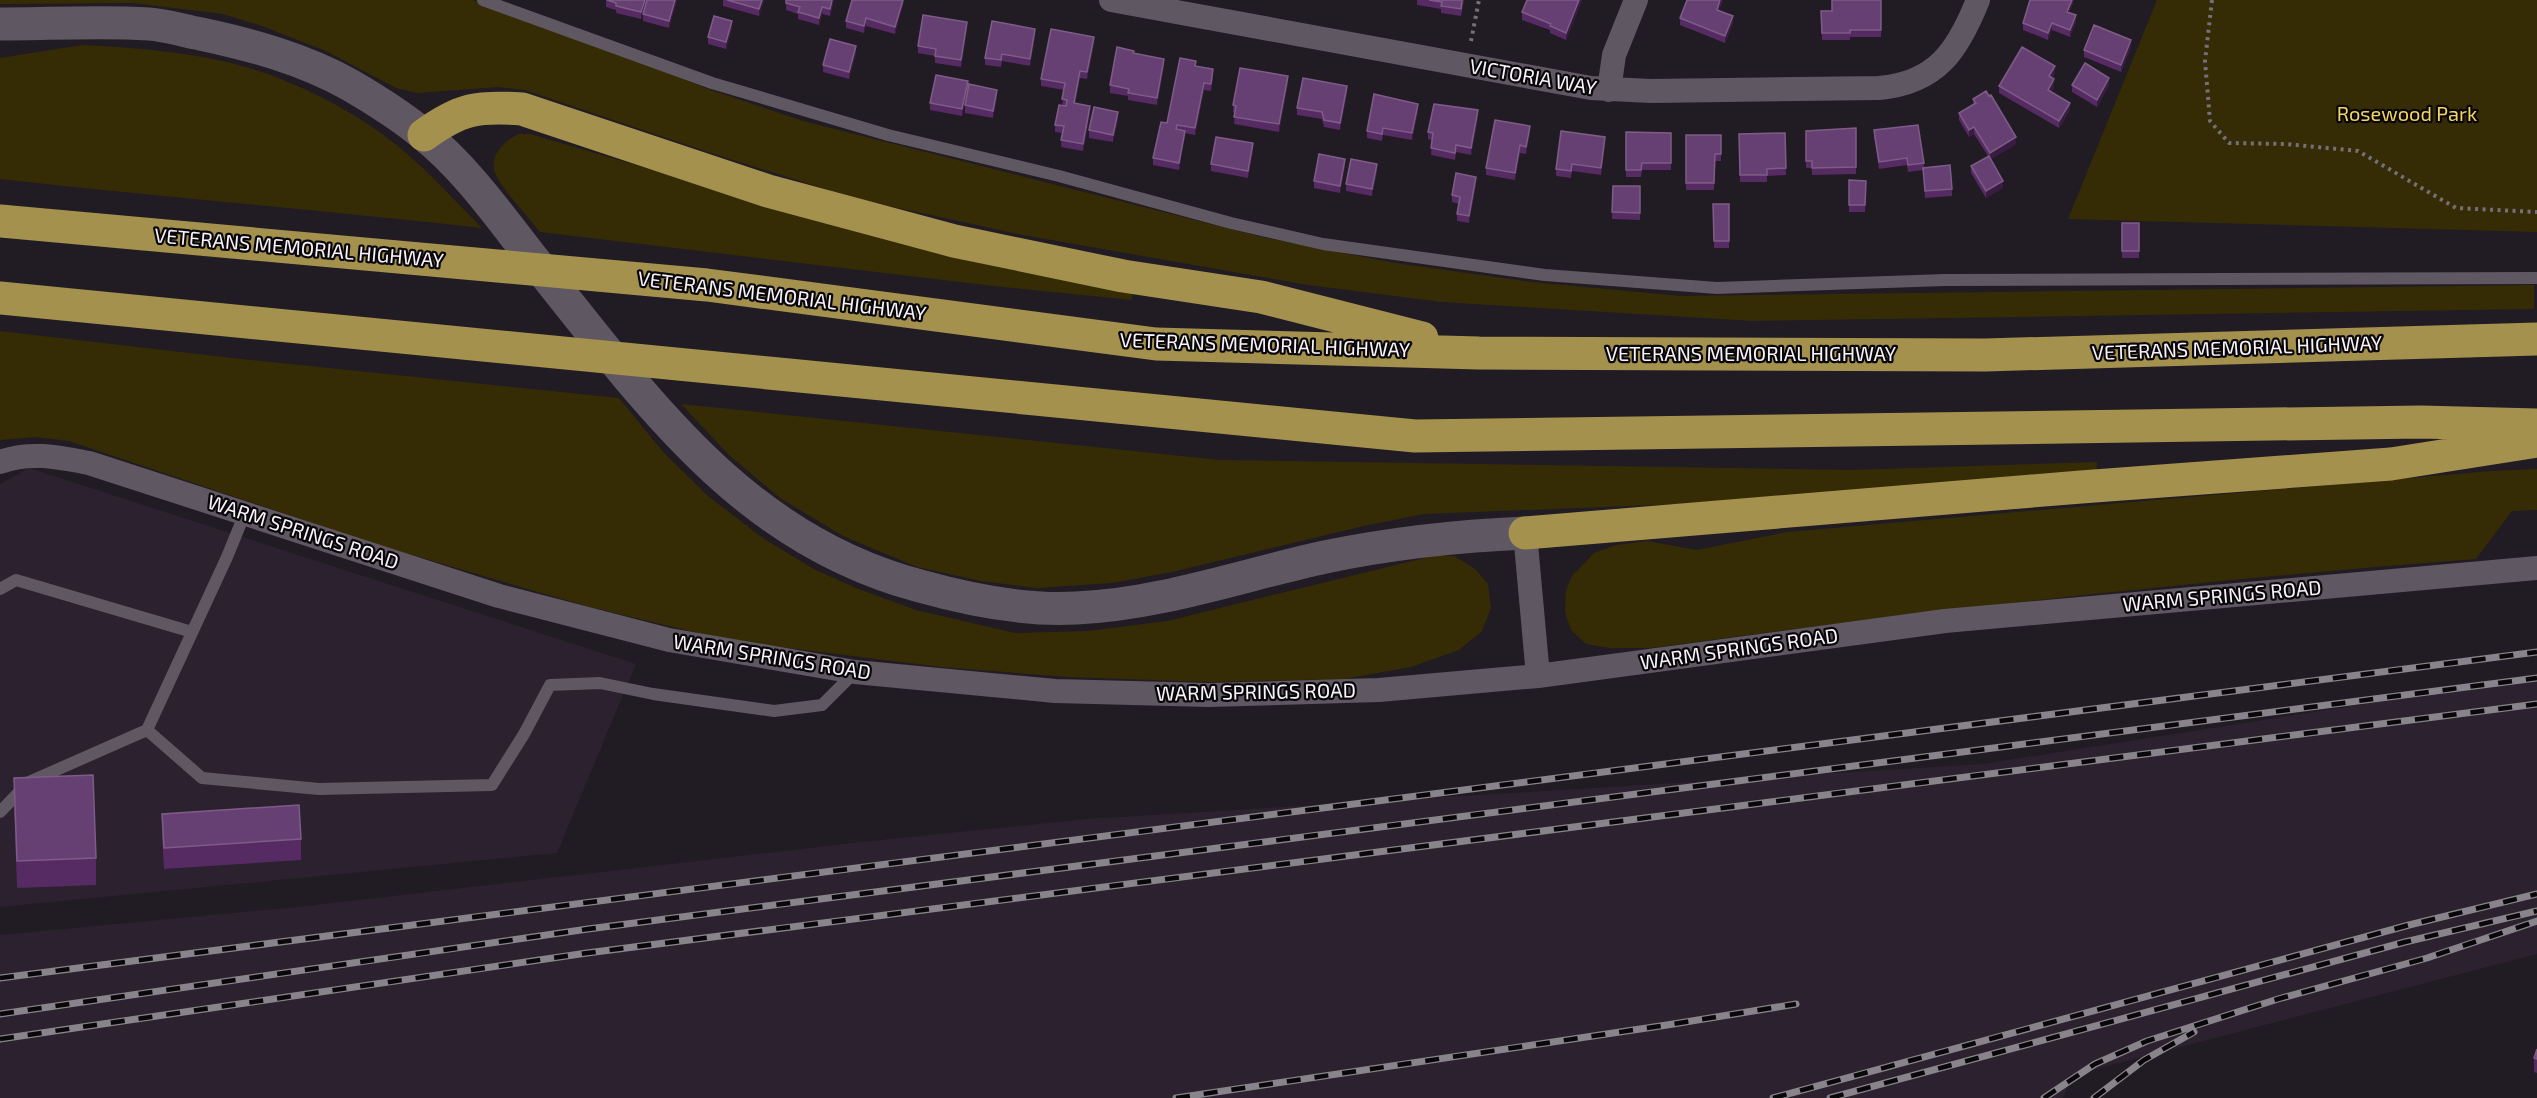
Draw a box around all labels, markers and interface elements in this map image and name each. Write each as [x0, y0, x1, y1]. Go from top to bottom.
street label: VICTORIA WAY [1468, 53, 1599, 99]
park label: Rosewood Park [2337, 101, 2477, 125]
street label: VETERANS MEMORIAL HIGHWAY [153, 222, 445, 272]
street label: VETERANS MEMORIAL HIGHWAY [636, 265, 928, 325]
street label: VETERANS MEMORIAL HIGHWAY [1119, 327, 1411, 361]
street label: VETERANS MEMORIAL HIGHWAY [2091, 330, 2383, 364]
street label: VETERANS MEMORIAL HIGHWAY [1606, 341, 1897, 365]
street label: WARM SPRINGS ROAD [205, 489, 402, 573]
street label: WARM SPRINGS ROAD [2121, 574, 2322, 616]
street label: WARM SPRINGS ROAD [1638, 622, 1839, 674]
street label: WARM SPRINGS ROAD [672, 629, 873, 683]
street label: WARM SPRINGS ROAD [1156, 677, 1356, 705]

